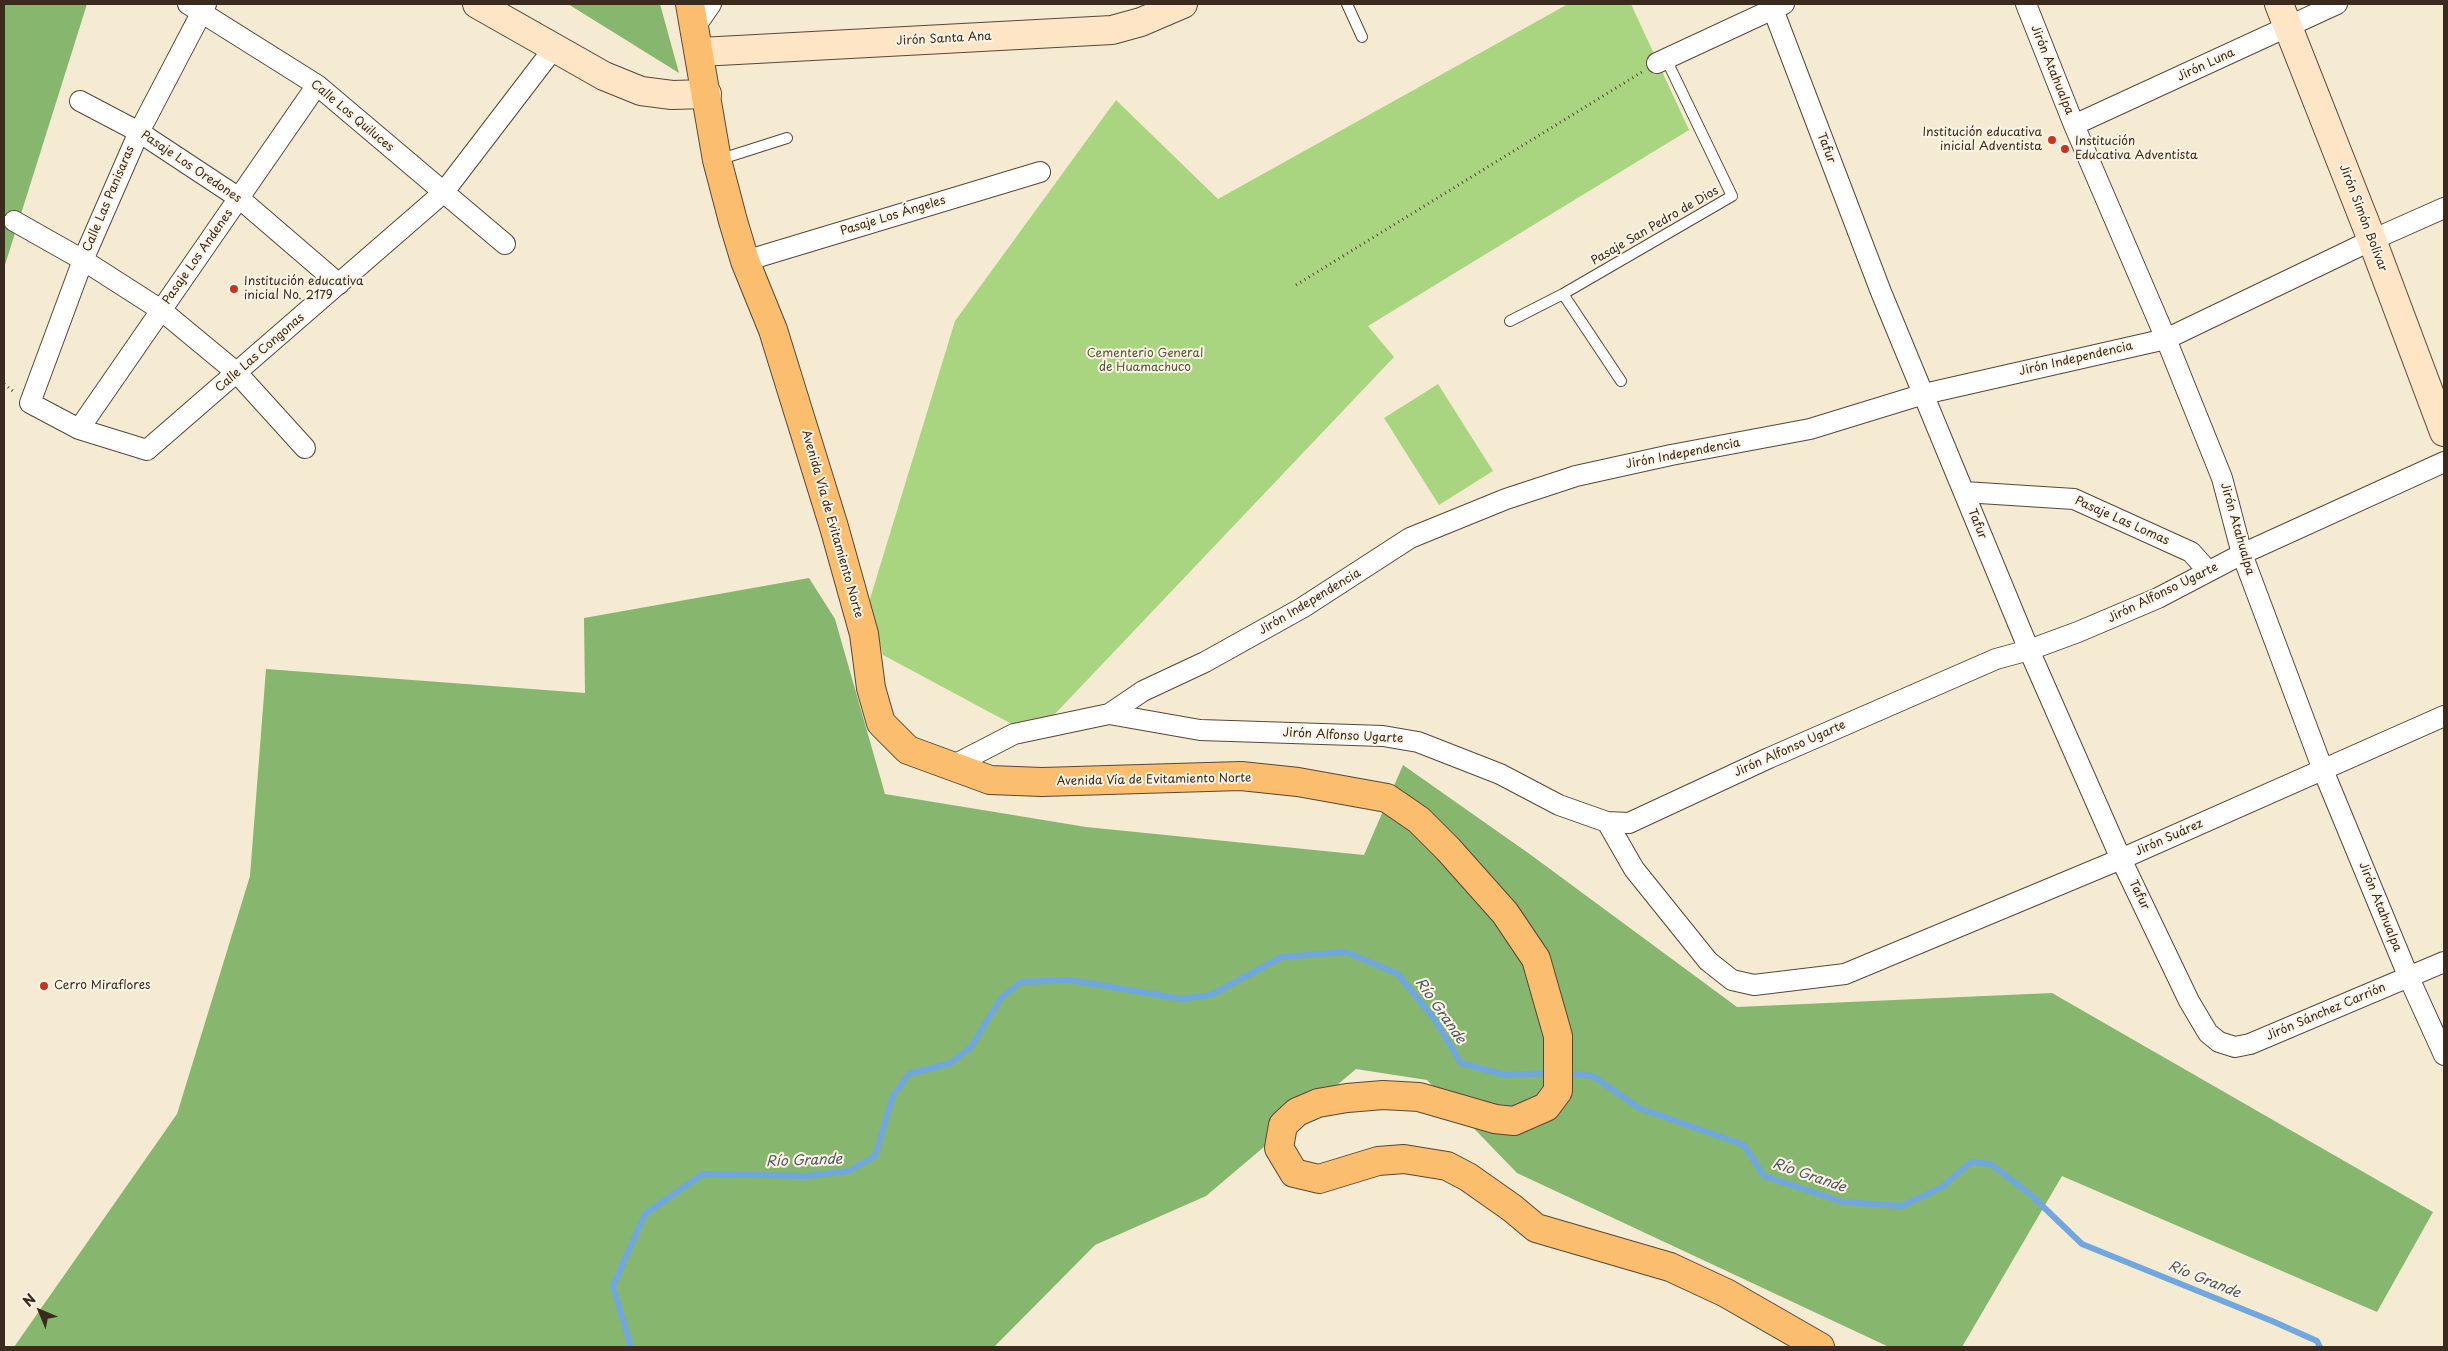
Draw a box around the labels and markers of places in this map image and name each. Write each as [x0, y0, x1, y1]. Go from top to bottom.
place label: Institución educativa inicial Adventista [1922, 126, 2042, 154]
marker: Institución educativa inicial Adventista [2046, 134, 2058, 146]
place label: Institución Educativa Adventista [2075, 135, 2198, 163]
marker: Institución Educativa Adventista [2059, 143, 2071, 155]
place label: Institución educativa inicial No. 2179 [244, 275, 364, 303]
marker: Institución educativa inicial No. 2179 [228, 283, 240, 295]
place label: Cerro Miraflores [54, 979, 150, 993]
marker: Cerro Miraflores [38, 980, 50, 992]

